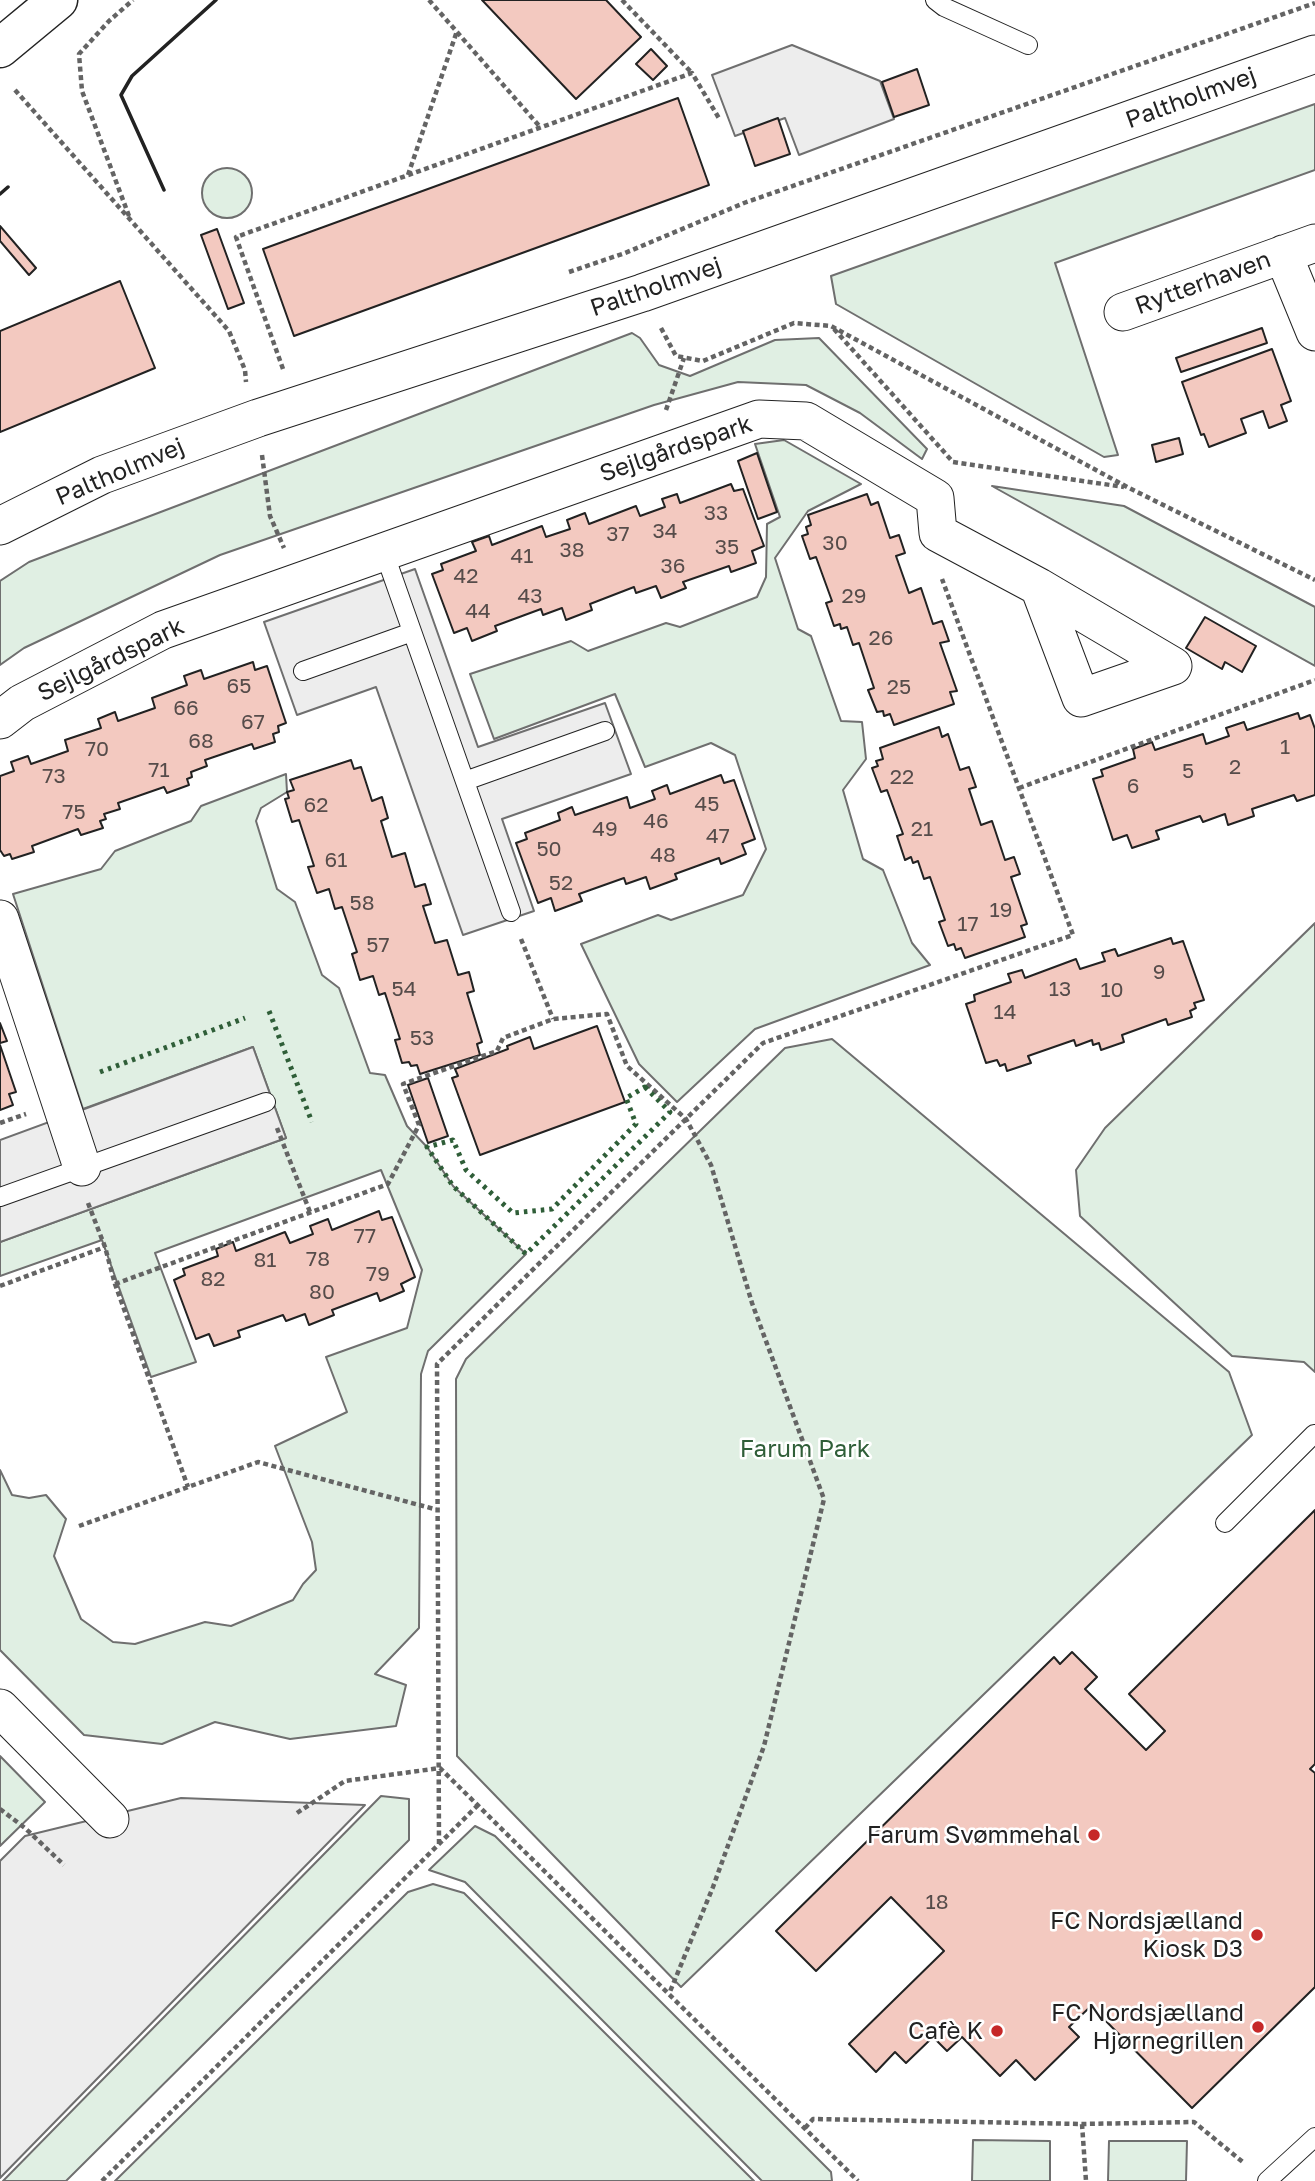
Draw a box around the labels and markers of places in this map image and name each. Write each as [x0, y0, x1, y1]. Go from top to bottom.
place label: Farum Svømmehal [867, 1821, 1080, 1849]
marker: Farum Svømmehal [1086, 1827, 1102, 1843]
place label: FC Nordsjælland Kiosk D3 [1050, 1907, 1243, 1963]
marker: FC Nordsjælland Kiosk D3 [1249, 1927, 1265, 1943]
place label: FC Nordsjælland Hjørnegrillen [1051, 1999, 1244, 2055]
place label: Cafè K [908, 2017, 983, 2045]
marker: FC Nordsjælland Hjørnegrillen [1250, 2019, 1266, 2035]
marker: Cafè K [989, 2023, 1005, 2039]

